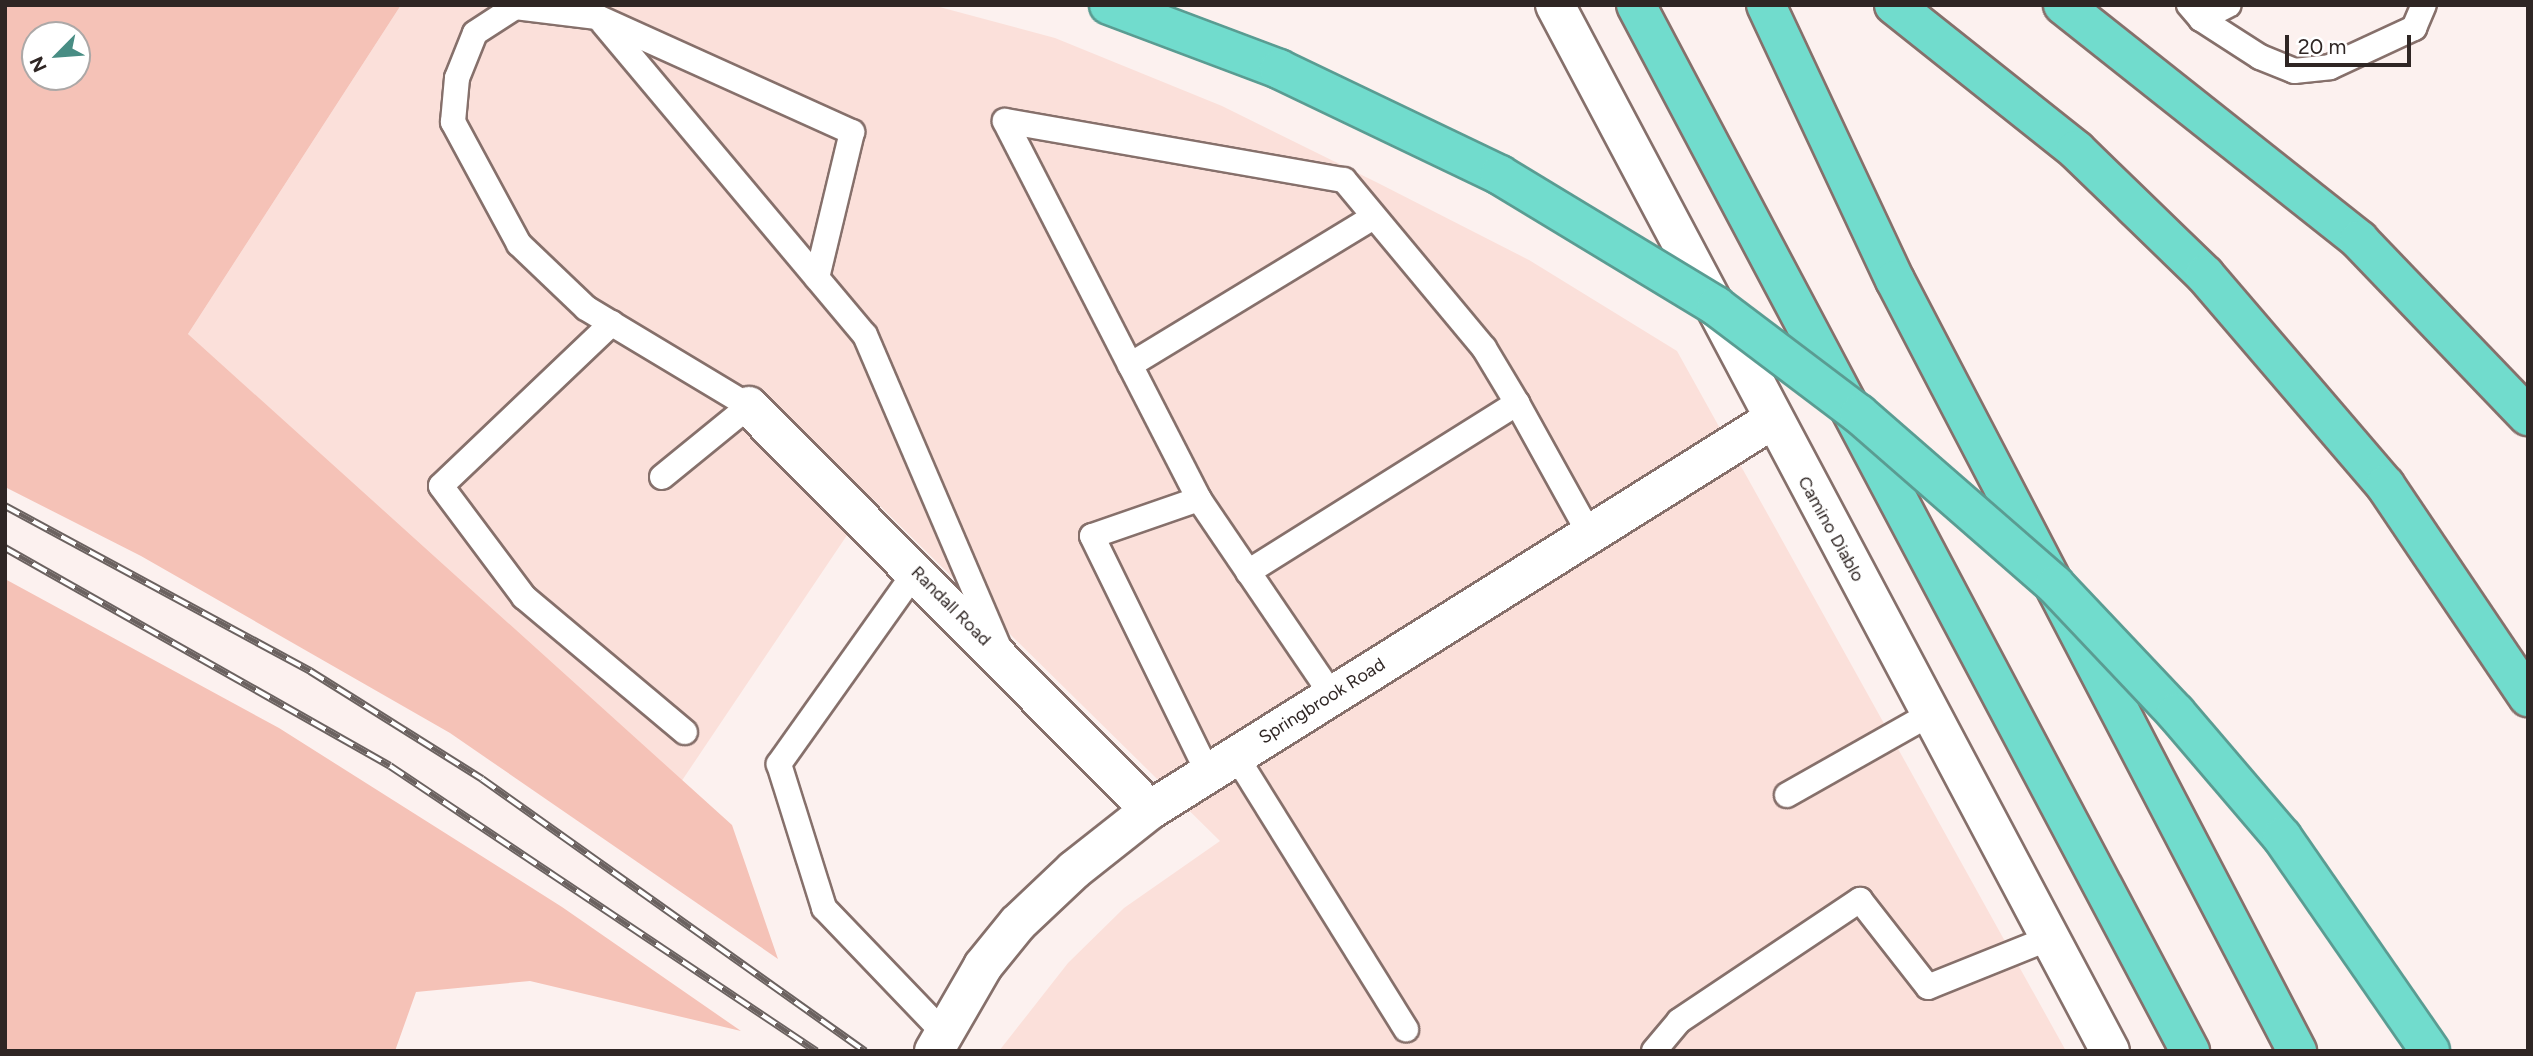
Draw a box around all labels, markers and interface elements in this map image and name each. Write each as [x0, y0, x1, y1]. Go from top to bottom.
north arrow [21, 21, 91, 91]
scale bar [2288, 21, 2414, 65]
text: 20 m [2298, 34, 2346, 59]
text: N [25, 53, 52, 76]
street label: Camino Diablo [1793, 472, 1869, 586]
street label: Randall Road [907, 562, 995, 650]
street label: Springbrook Road [1255, 654, 1389, 748]

